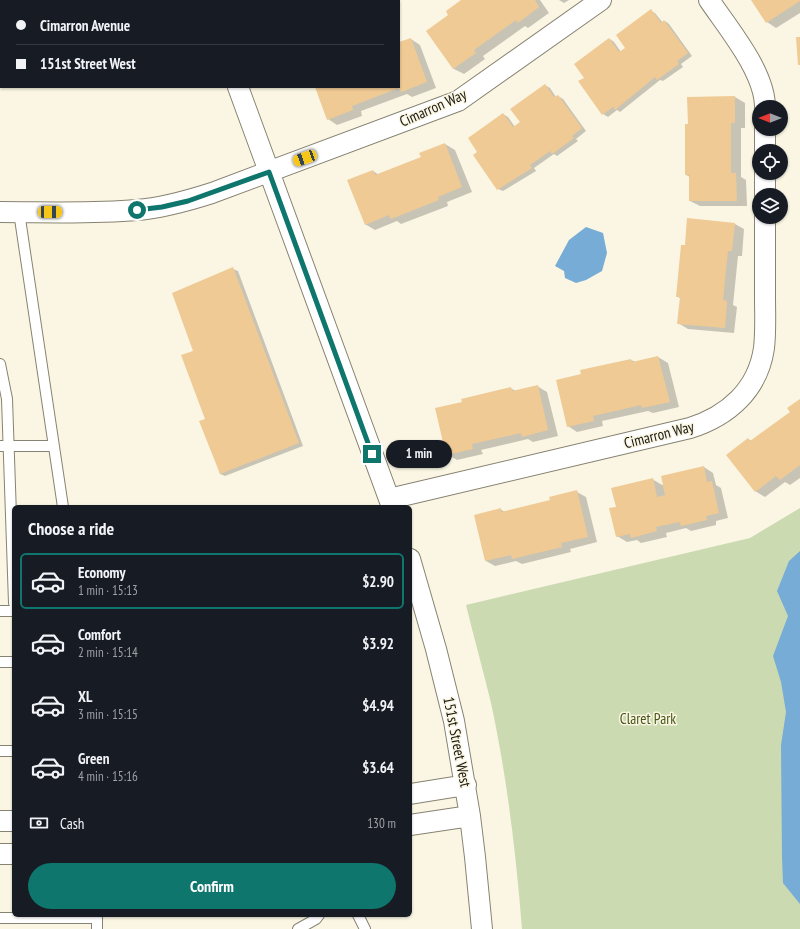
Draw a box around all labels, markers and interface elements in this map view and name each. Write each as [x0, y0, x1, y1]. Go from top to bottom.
text: Cimarron Avenue [40, 16, 130, 35]
text: 151st Street West [40, 54, 136, 73]
street label: Cimarron Way [396, 84, 470, 131]
north arrow [752, 100, 788, 136]
map controls [752, 100, 788, 224]
button: locate [752, 144, 788, 180]
car [292, 148, 318, 168]
button: layers [752, 188, 788, 224]
route start [128, 201, 146, 219]
car [38, 206, 62, 218]
street label: Cimarron Way [622, 417, 696, 452]
callout: 1 min [386, 440, 452, 468]
route end [363, 445, 381, 463]
text: 1 min [406, 445, 432, 462]
text: Choose a ride [28, 517, 114, 540]
icon: car [30, 563, 66, 599]
text: Economy [78, 563, 126, 582]
text: $2.90 [362, 572, 394, 591]
text: 1 min · 15:13 [78, 582, 138, 599]
icon: car [30, 625, 66, 661]
text: Comfort [78, 625, 121, 644]
text: $3.92 [362, 634, 394, 653]
text: 2 min · 15:14 [78, 644, 138, 661]
icon: car [30, 687, 66, 723]
text: XL [78, 687, 92, 706]
street label: 151st Street West [439, 695, 476, 789]
text: $4.94 [362, 696, 394, 715]
text: 3 min · 15:15 [78, 706, 138, 723]
park label: Claret Park [620, 709, 676, 728]
icon: car [30, 749, 66, 785]
text: Green [78, 749, 110, 768]
text: $3.64 [362, 758, 394, 777]
text: 4 min · 15:16 [78, 768, 138, 785]
icon: cash [28, 812, 50, 834]
text: Cash [60, 814, 84, 833]
text: 130 m [367, 815, 396, 832]
button: Confirm [28, 863, 396, 909]

